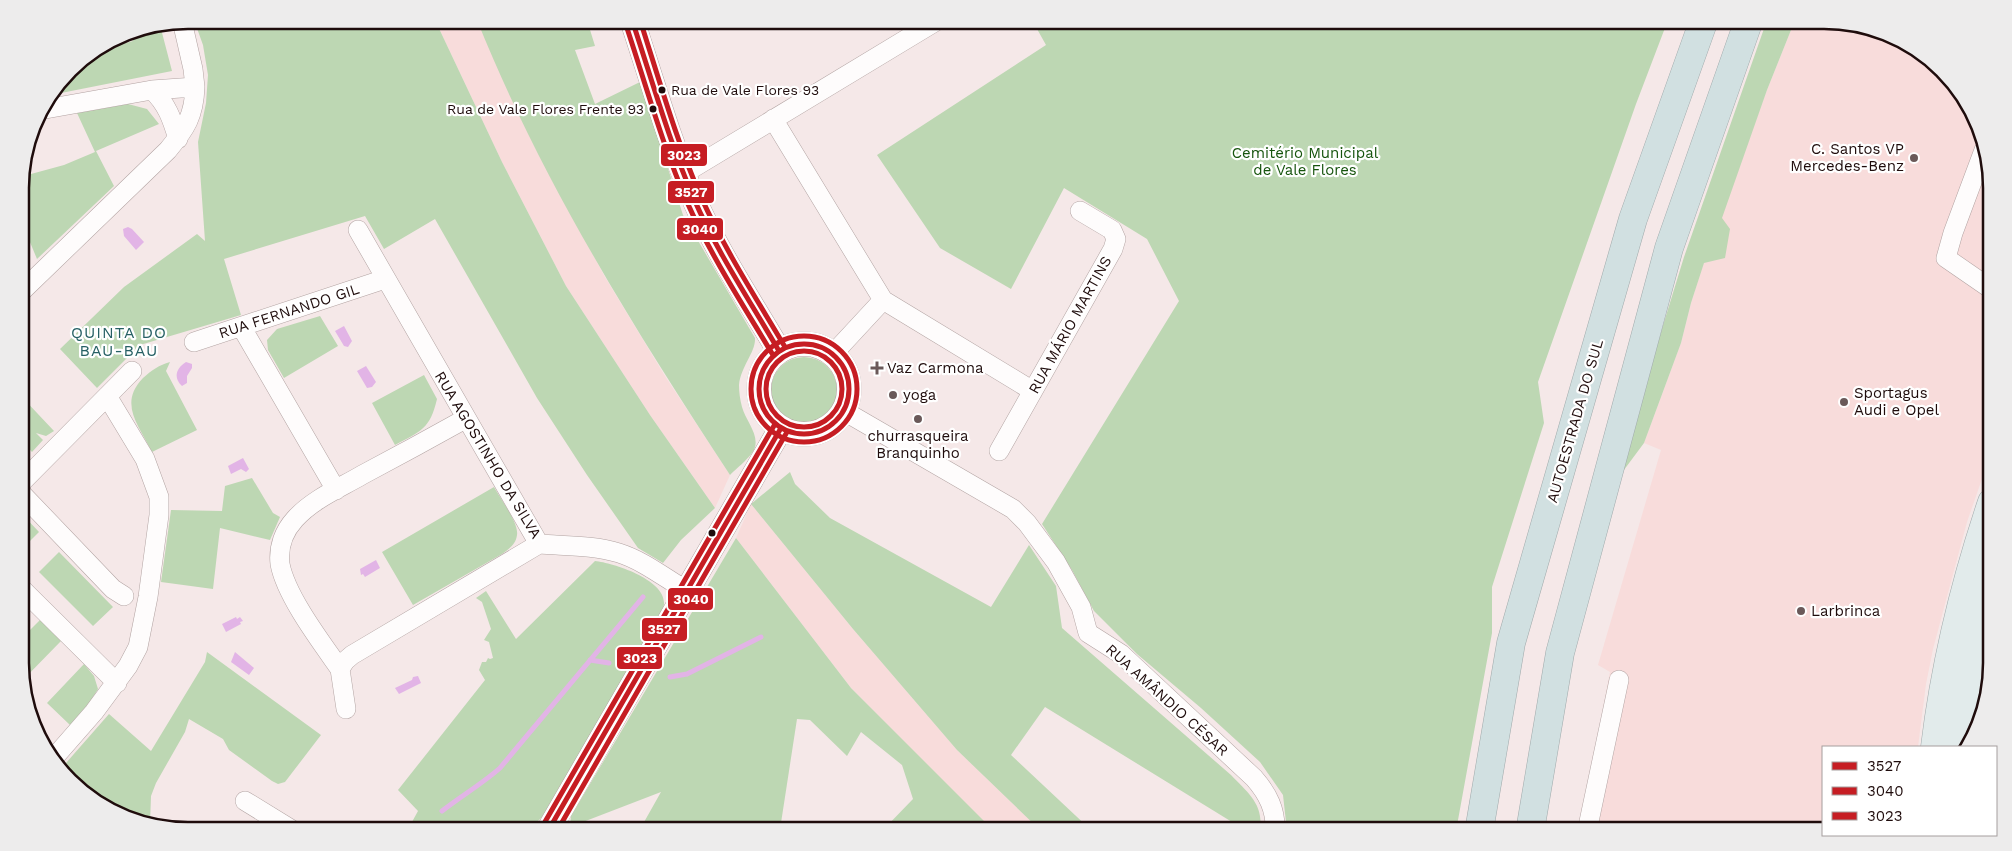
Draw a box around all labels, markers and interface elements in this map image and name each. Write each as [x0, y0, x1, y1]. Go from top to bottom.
place label: Rua de Vale Flores 93 [671, 82, 819, 98]
marker: Rua de Vale Flores 93 [657, 85, 667, 95]
place label: Rua de Vale Flores Frente 93 [447, 101, 644, 117]
marker: Rua de Vale Flores Frente 93 [648, 104, 658, 114]
place label: C. Santos VP Mercedes-Benz [1790, 140, 1904, 175]
line badge: 3023 [660, 143, 708, 167]
park label: Cemitério Municipal de Vale Flores [1232, 144, 1379, 179]
text: 3023 [667, 147, 701, 163]
marker: C. Santos VP Mercedes-Benz [1908, 152, 1920, 164]
line badge: 3527 [667, 180, 715, 204]
text: 3527 [674, 184, 708, 200]
line badge: 3040 [676, 217, 724, 241]
text: 3040 [682, 221, 718, 237]
street label: RUA MÁRIO MARTINS [1025, 253, 1115, 397]
street label: RUA FERNANDO GIL [216, 280, 362, 342]
district label: QUINTA DO BAU-BAU [71, 323, 167, 360]
street label: AUTOESTRADA DO SUL [1543, 337, 1607, 505]
place label: Vaz Carmona [887, 359, 984, 377]
marker: Vaz Carmona [871, 362, 883, 374]
street label: RUA AGOSTINHO DA SILVA [431, 368, 545, 542]
place label: Sportagus Audi e Opel [1854, 384, 1940, 419]
place label: yoga [903, 386, 937, 404]
marker: yoga [887, 389, 899, 401]
marker: Sportagus Audi e Opel [1838, 396, 1850, 408]
marker: churrasqueira Branquinho [912, 413, 924, 425]
place label: churrasqueira Branquinho [867, 427, 969, 462]
unlabelled marker [707, 528, 717, 538]
line badge: 3040 [667, 587, 714, 611]
text: 3040 [673, 591, 709, 607]
place label: Larbrinca [1811, 602, 1881, 620]
marker: Larbrinca [1795, 605, 1807, 617]
line badge: 3527 [641, 617, 688, 642]
text: 3527 [647, 621, 681, 637]
street label: RUA AMÂNDIO CÉSAR [1102, 640, 1232, 760]
line badge: 3023 [616, 646, 663, 670]
text: 3023 [623, 650, 657, 666]
legend [1822, 746, 1997, 836]
text: 3527 [1867, 757, 1901, 775]
text: 3040 [1867, 782, 1904, 800]
text: 3023 [1867, 807, 1903, 825]

